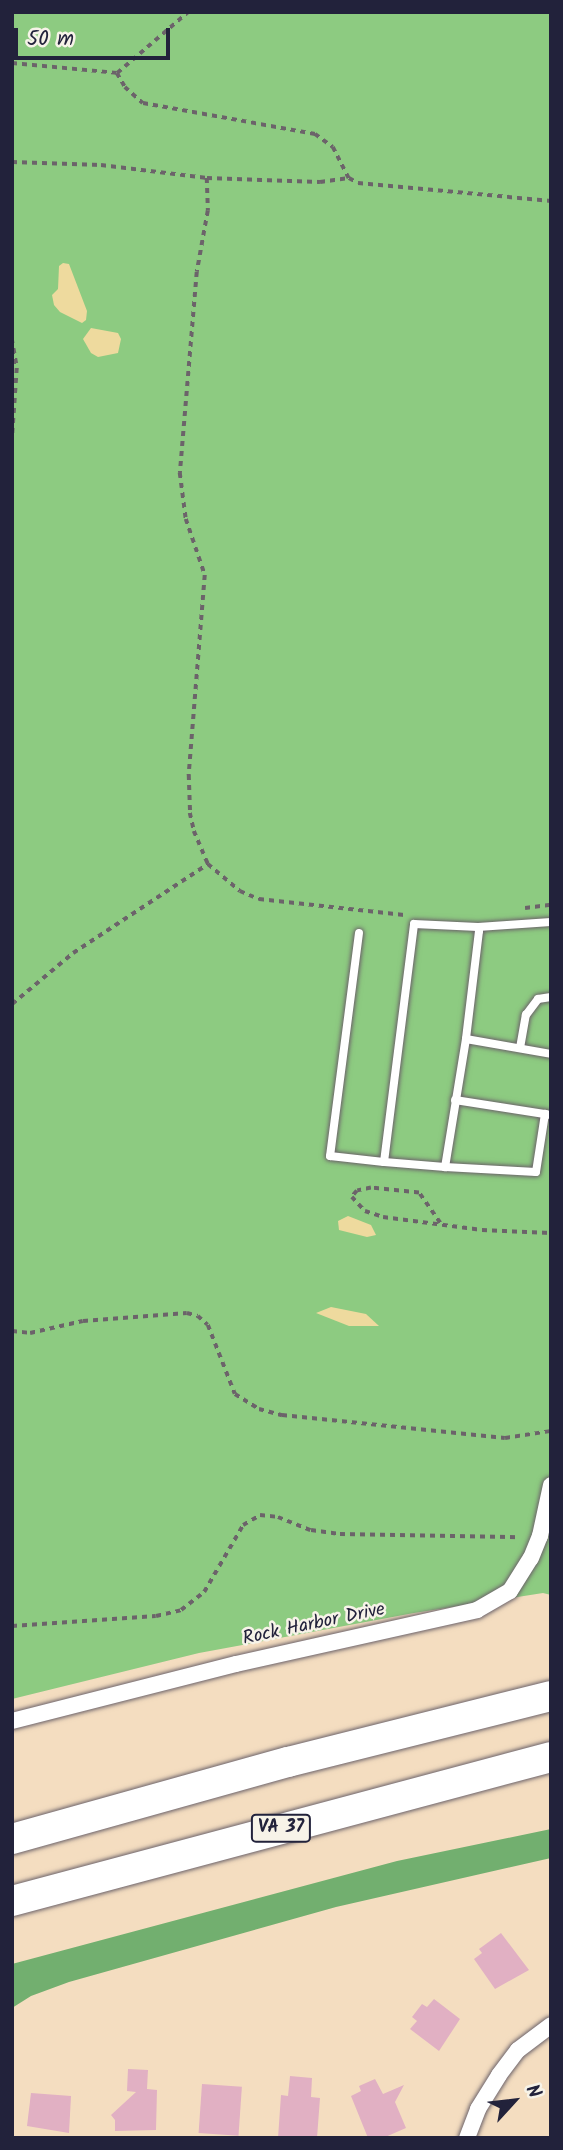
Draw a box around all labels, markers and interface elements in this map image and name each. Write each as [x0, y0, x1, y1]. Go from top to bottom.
scale bar [18, 14, 173, 58]
text: 50 m [27, 23, 74, 56]
street label: Rock Harbor Drive [241, 1599, 387, 1651]
road number: VA 37 [250, 1814, 312, 1842]
north arrow [479, 2066, 549, 2136]
text: N [517, 2079, 549, 2104]

